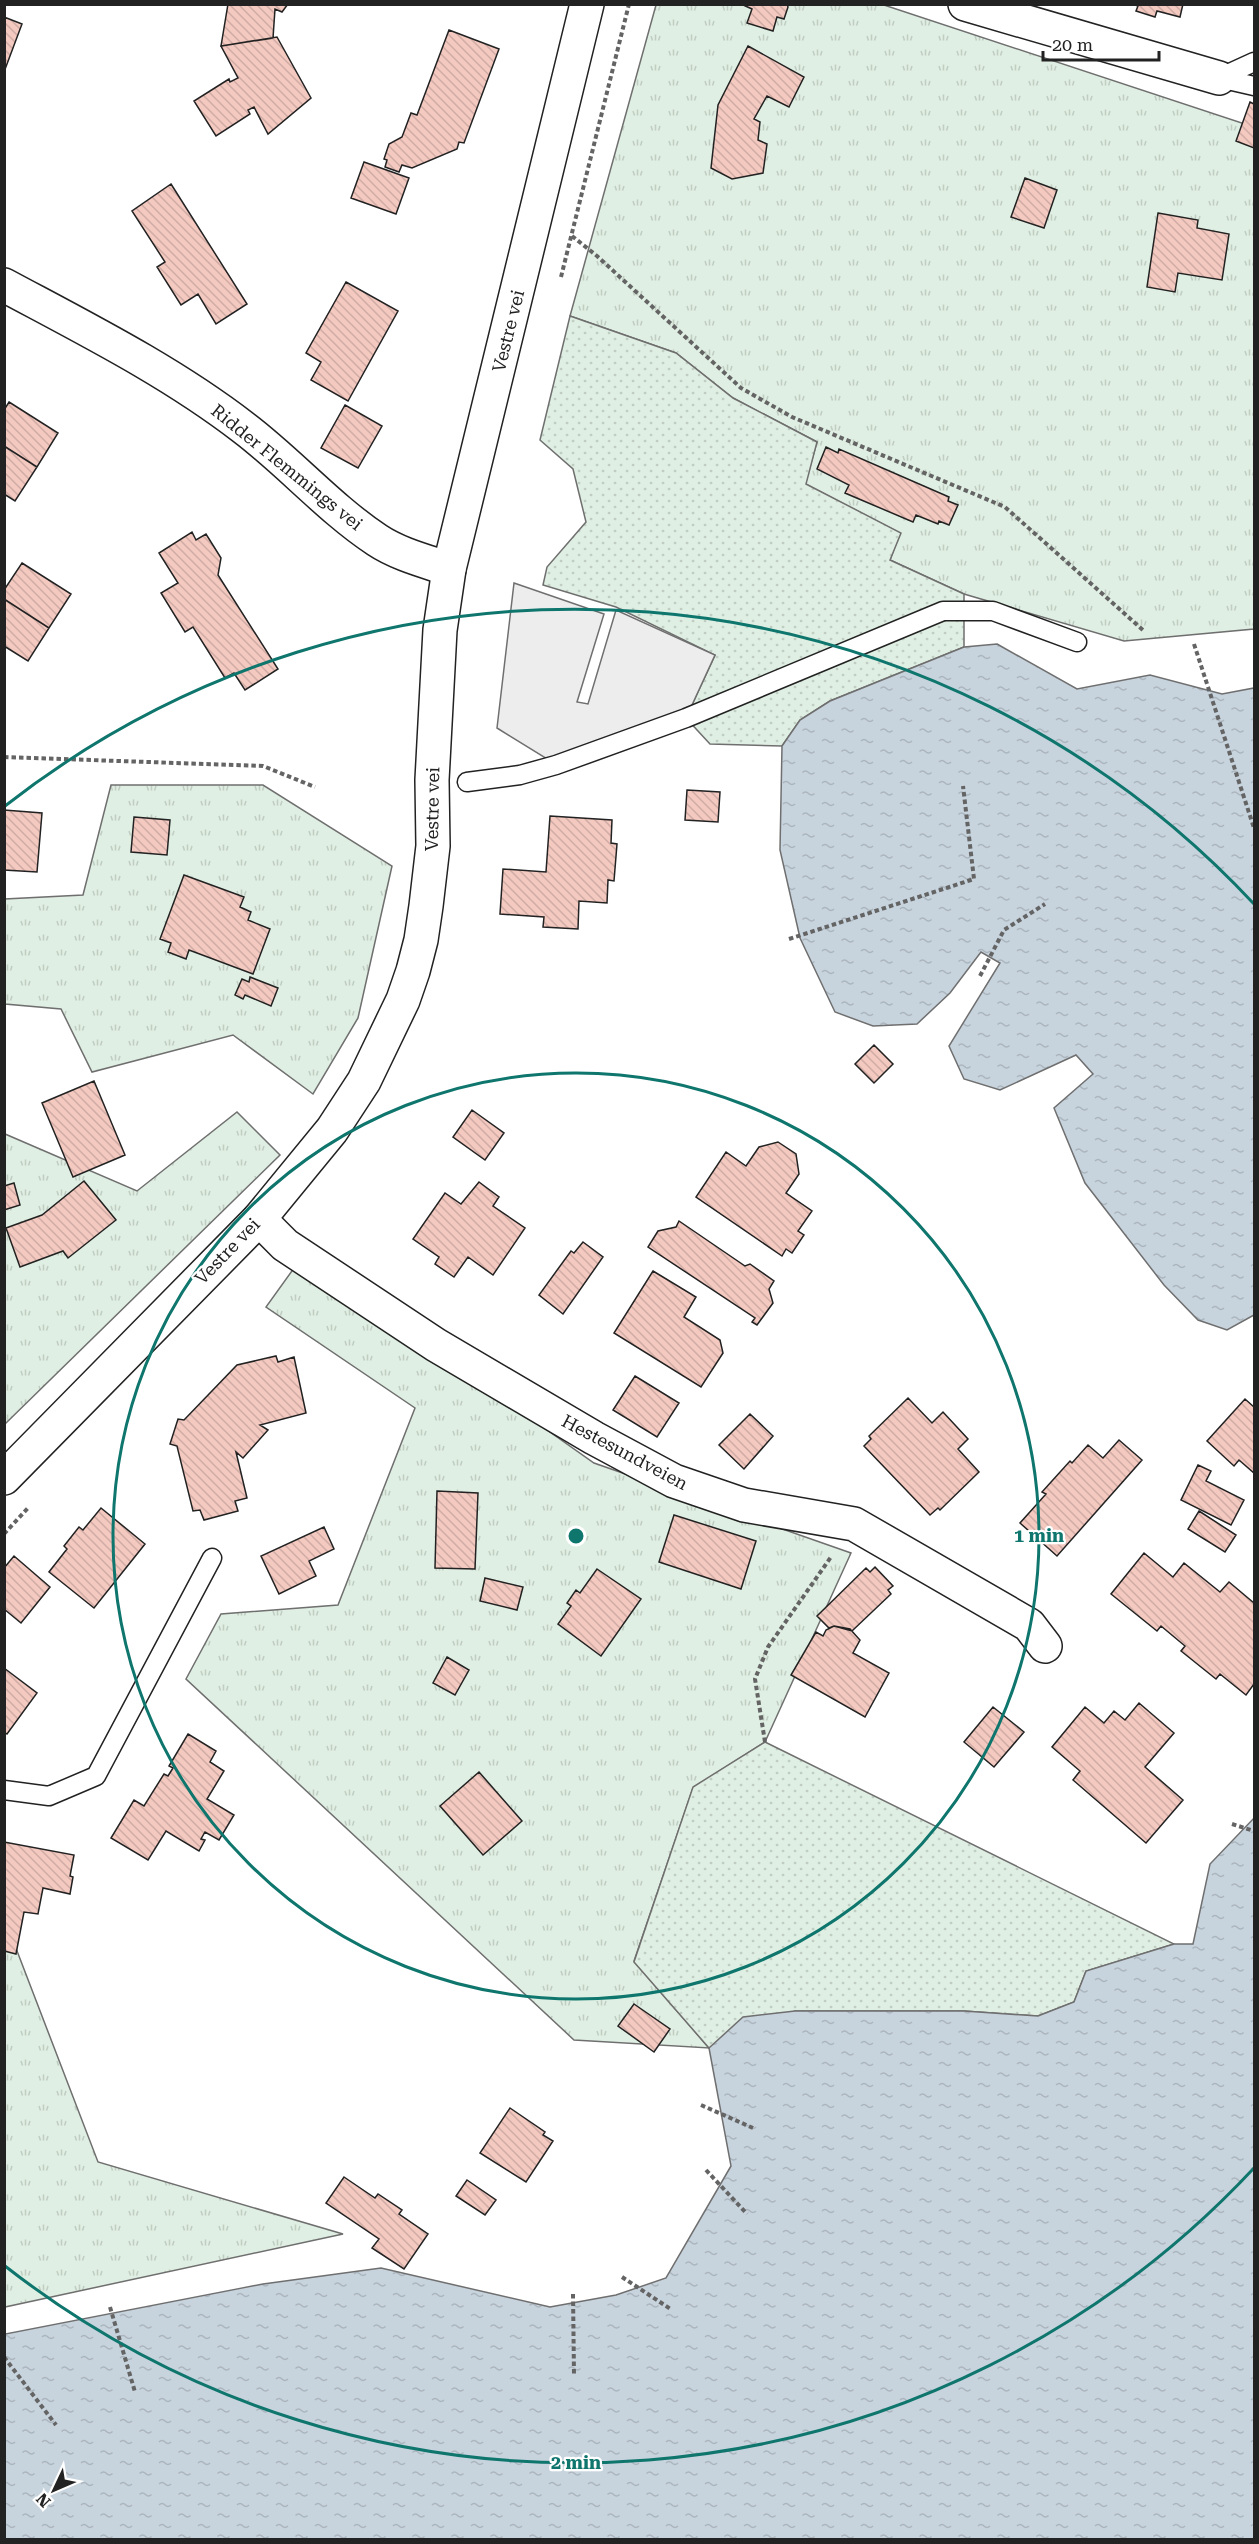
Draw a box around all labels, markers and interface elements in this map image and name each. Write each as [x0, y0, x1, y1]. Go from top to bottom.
scale bar [1043, 24, 1158, 62]
text: 20 m [1052, 34, 1093, 55]
street label: Vestre vei [488, 287, 528, 374]
street label: Ridder Flemmings vei [207, 400, 367, 535]
street label: Vestre vei [421, 767, 443, 851]
street label: Vestre vei [190, 1213, 264, 1289]
street label: Hestesundveien [558, 1410, 692, 1494]
text: 1 min [1014, 1525, 1064, 1546]
centre of rings [566, 1526, 586, 1546]
text: 2 min [551, 2452, 601, 2473]
north arrow [24, 2460, 84, 2520]
text: N [32, 2489, 55, 2511]

